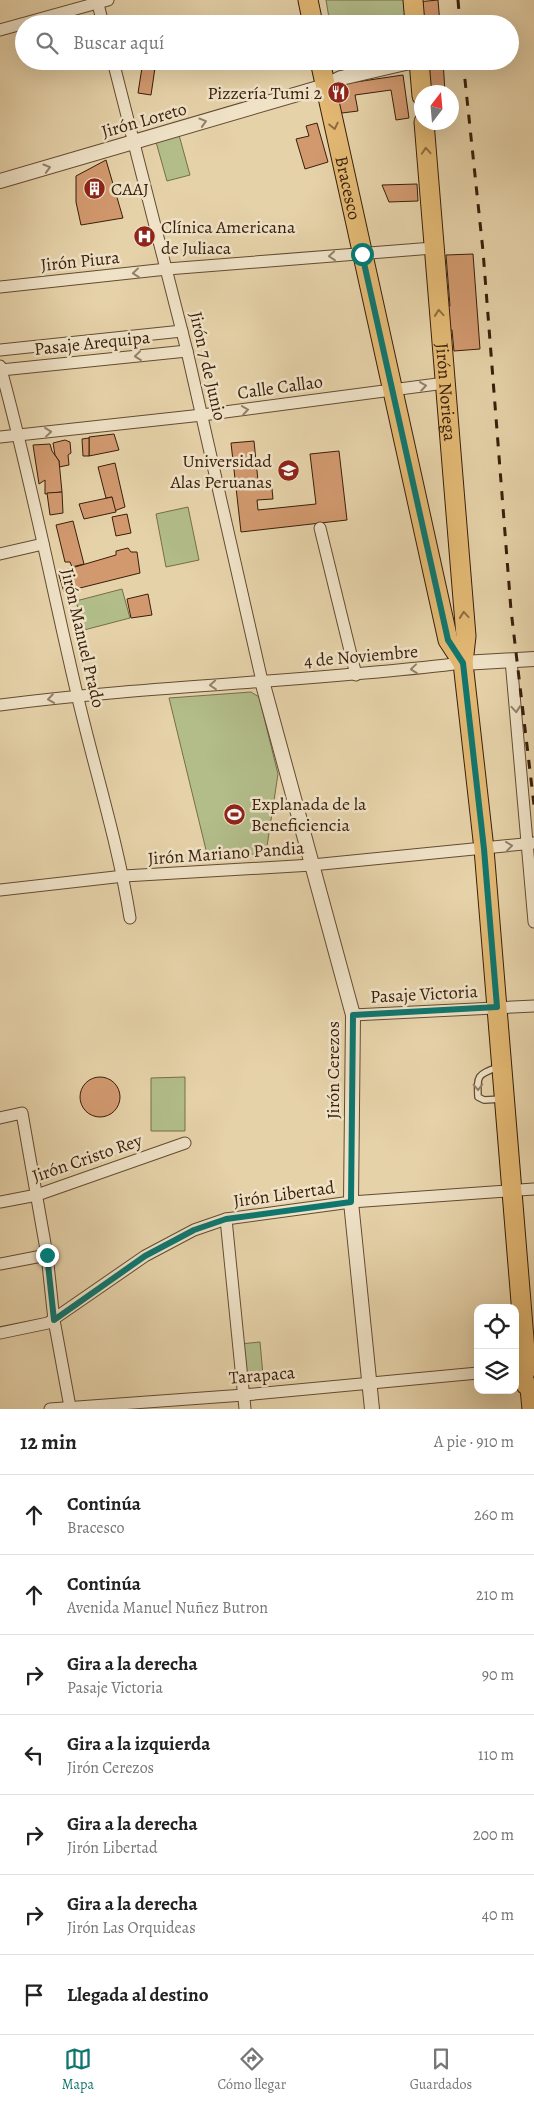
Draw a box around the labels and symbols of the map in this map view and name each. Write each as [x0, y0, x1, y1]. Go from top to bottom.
place label: Pizzería Tumi 2 [207, 81, 322, 105]
restaurant icon: Pizzería Tumi 2 [326, 81, 350, 105]
north arrow [414, 85, 459, 130]
street label: Jirón Loreto [99, 96, 189, 144]
one-way arrow [198, 118, 207, 128]
one-way arrow [328, 122, 339, 131]
one-way arrow [421, 147, 432, 155]
street label: Bracesco [329, 154, 367, 222]
one-way arrow [42, 163, 50, 173]
building icon: CAAJ [83, 177, 107, 201]
place label: CAAJ [111, 177, 149, 201]
place label: Clínica Americana de Juliaca [161, 215, 296, 260]
hospital icon: Clínica Americana de Juliaca [133, 225, 157, 249]
route start [351, 243, 374, 266]
street label: Jirón Piura [39, 245, 121, 277]
one-way arrow [328, 250, 336, 261]
one-way arrow [131, 267, 139, 278]
street label: Jirón 7 de Junio [184, 309, 232, 423]
one-way arrow [434, 309, 445, 317]
street label: Pasaje Arequipa [33, 325, 152, 361]
street label: Jirón Noriega [430, 342, 462, 443]
one-way arrow [134, 350, 142, 361]
street label: Calle Callao [236, 369, 324, 405]
one-way arrow [419, 381, 427, 392]
one-way arrow [241, 405, 249, 416]
one-way arrow [45, 427, 53, 438]
place label: Universidad Alas Peruanas [170, 449, 272, 494]
school or university icon: Universidad Alas Peruanas [276, 459, 300, 483]
street label: Jirón Manuel Prado [55, 566, 111, 710]
one-way arrow [459, 610, 470, 618]
street label: 4 de Noviembre [303, 639, 419, 673]
one-way arrow [410, 663, 418, 674]
one-way arrow [209, 679, 217, 690]
one-way arrow [47, 693, 56, 703]
one-way arrow [510, 705, 521, 713]
place label: Explanada de la Beneficiencia [251, 792, 367, 837]
sports icon: Explanada de la Beneficiencia [223, 802, 247, 826]
street label: Jirón Mariano Pandia [147, 836, 306, 870]
one-way arrow [505, 841, 513, 852]
street label: Pasaje Victoria [369, 979, 479, 1009]
street label: Jirón Cerezos [321, 1021, 345, 1119]
one-way arrow [473, 1084, 483, 1091]
street label: Jirón Cristo Rey [29, 1128, 146, 1188]
street label: Jirón Libertad [232, 1175, 337, 1213]
route end [36, 1244, 59, 1267]
street label: Tarapaca [228, 1360, 297, 1390]

